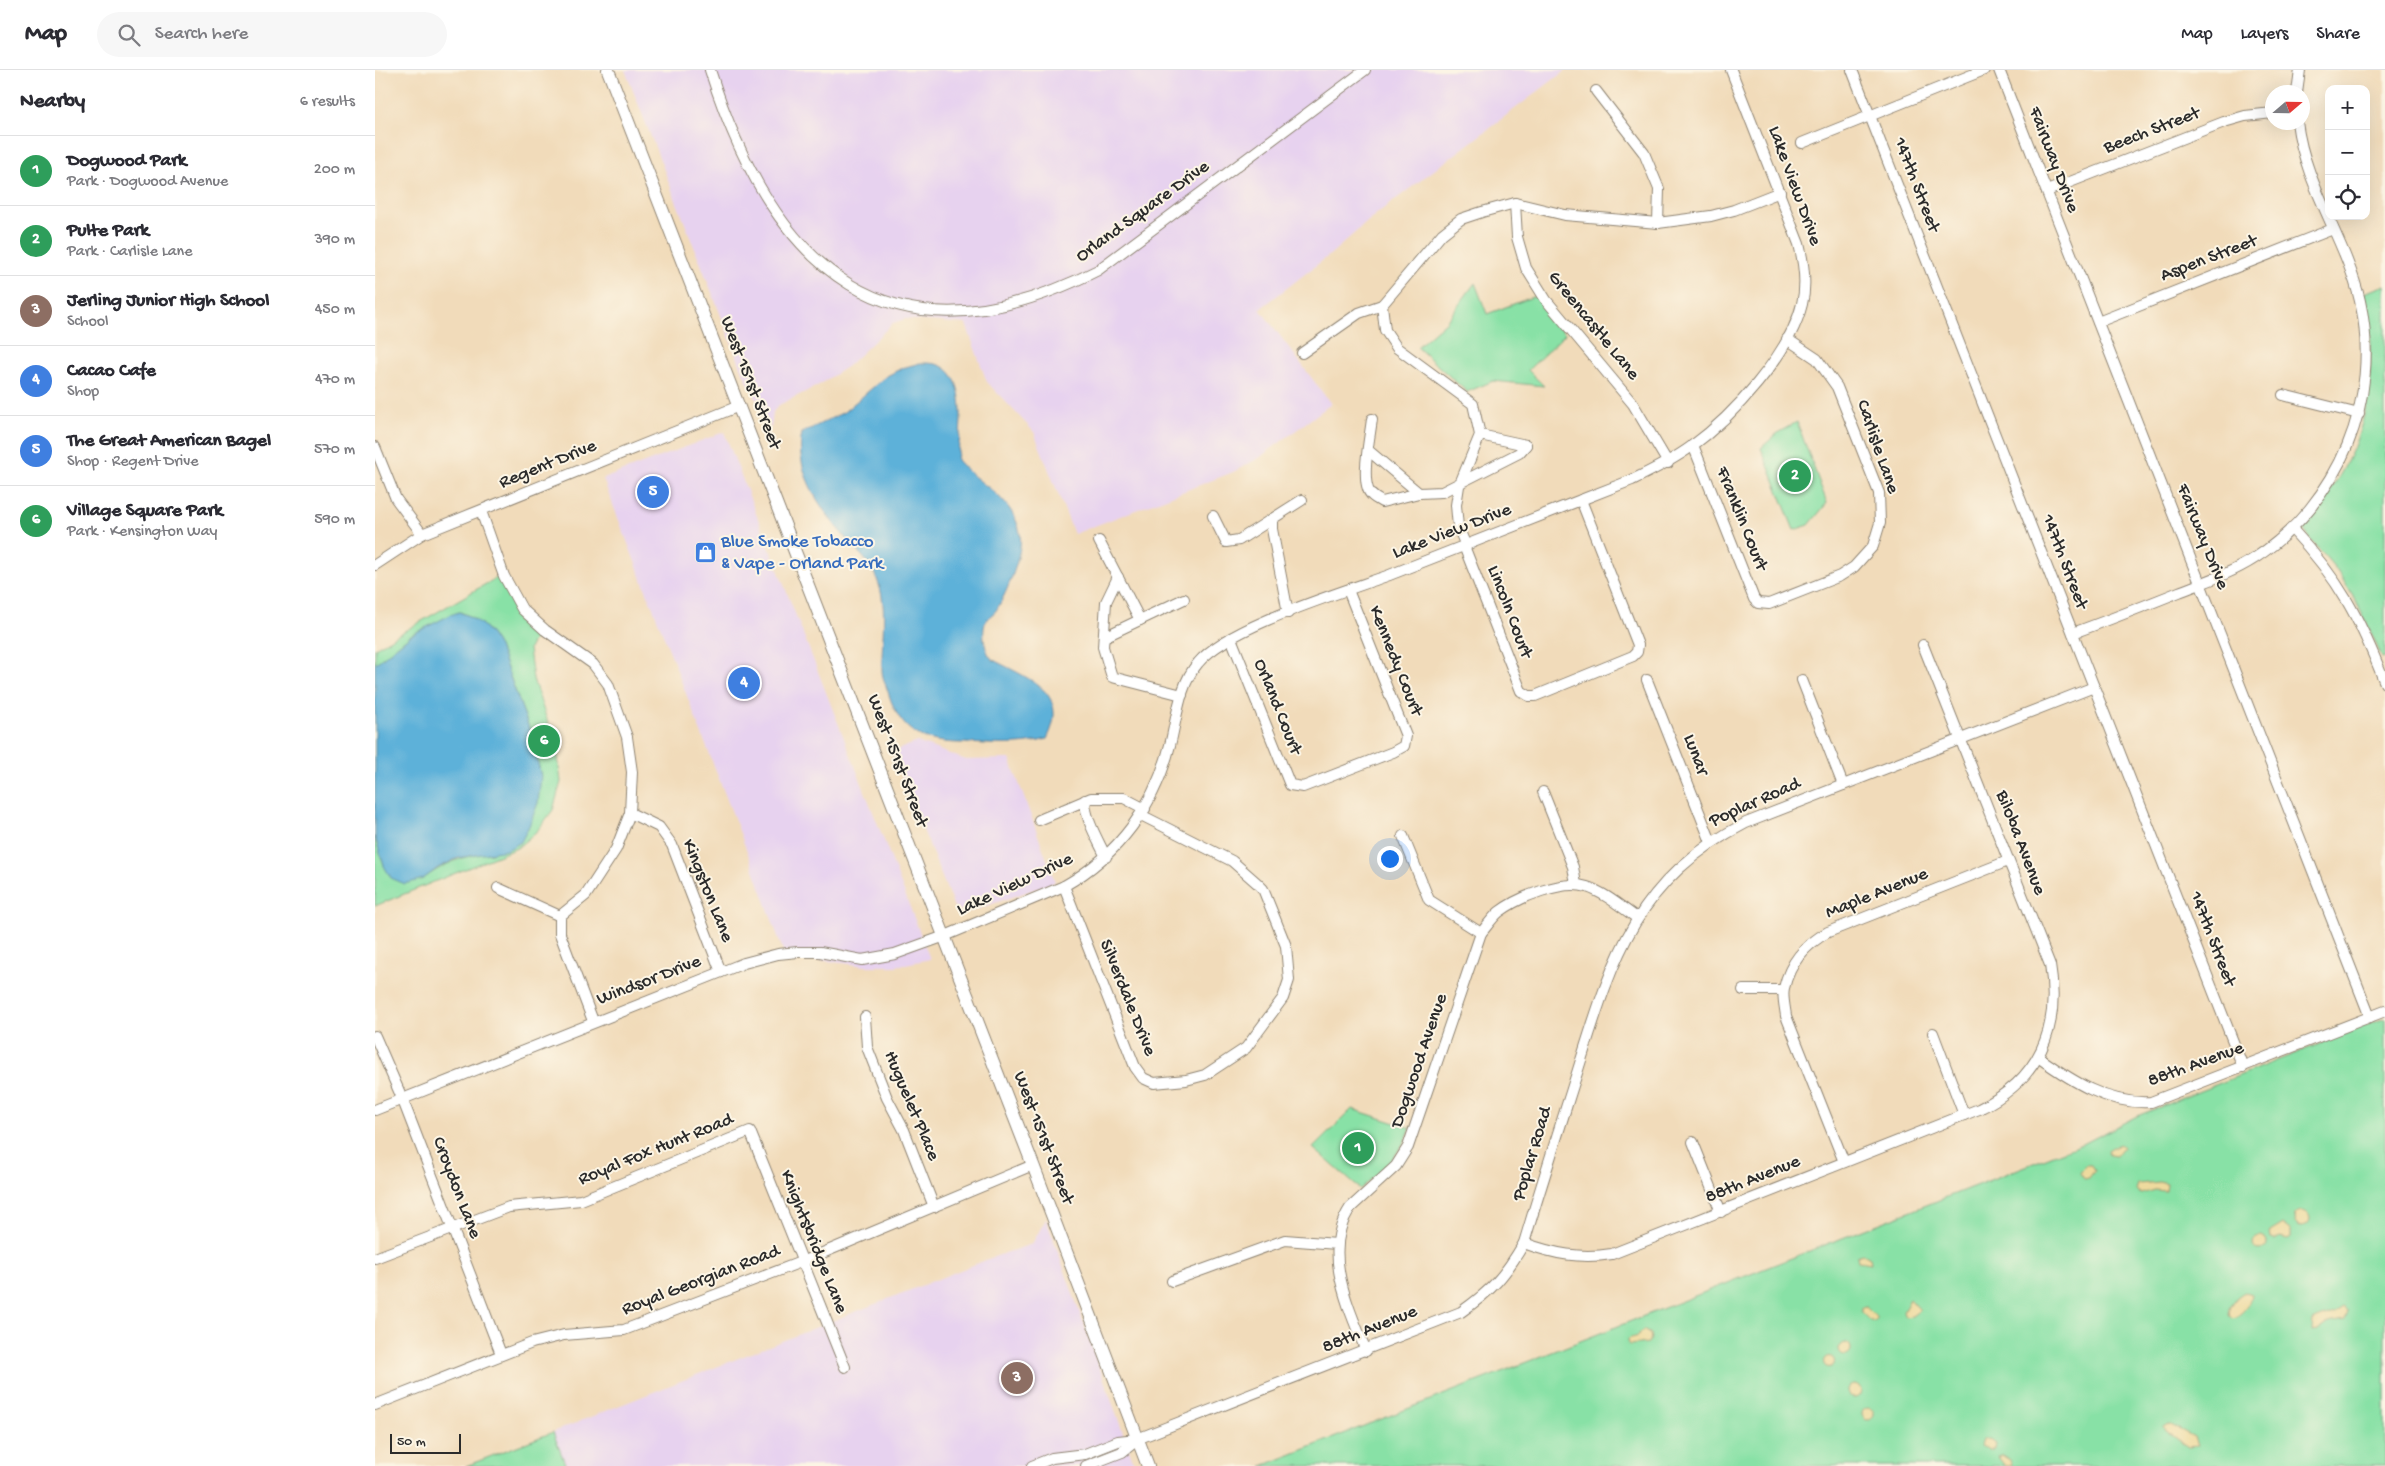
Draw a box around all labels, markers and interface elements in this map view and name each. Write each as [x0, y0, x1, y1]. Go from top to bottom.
search box [97, 12, 447, 57]
text: Map [25, 20, 67, 49]
icon: search [115, 21, 143, 49]
text: Search here [155, 23, 248, 46]
text: Map [2181, 24, 2213, 45]
text: Layers [2241, 24, 2288, 45]
text: Share [2316, 24, 2360, 45]
north arrow [2265, 85, 2310, 130]
map controls [2325, 85, 2370, 220]
button: + [2325, 85, 2370, 130]
text: Nearby [20, 90, 85, 115]
text: 6 results [300, 93, 355, 112]
street label: Beech Street [2100, 101, 2205, 160]
street label: Fairway Drive [2022, 103, 2084, 216]
street label: Lake View Drive [1762, 123, 1826, 249]
button: − [2325, 130, 2370, 175]
street label: 147th Street [1887, 133, 1945, 238]
text: Dogwood Park [67, 150, 186, 173]
street label: Orland Square Drive [1072, 156, 1214, 268]
text: 1 [33, 161, 39, 180]
text: 200 m [314, 161, 355, 180]
text: Park · Dogwood Avenue [67, 173, 228, 192]
button: locate [2325, 175, 2370, 220]
text: Pulte Park [67, 220, 149, 243]
street label: Aspen Street [2157, 229, 2263, 288]
text: 2 [32, 231, 40, 250]
text: 390 m [314, 231, 355, 250]
text: Park · Carlisle Lane [67, 243, 192, 262]
street label: Greencastle Lane [1542, 267, 1644, 385]
text: Jerling Junior High School [67, 290, 269, 313]
text: 3 [32, 301, 40, 320]
text: 450 m [315, 301, 355, 320]
text: School [67, 313, 109, 332]
street label: West 151st Street [714, 313, 787, 455]
text: Cacao Cafe [67, 360, 156, 383]
text: 4 [32, 371, 40, 390]
text: 470 m [315, 371, 355, 390]
text: Shop [67, 383, 99, 402]
street label: Carlisle Lane [1850, 397, 1904, 497]
text: The Great American Bagel [67, 430, 271, 453]
street label: Regent Drive [496, 435, 600, 495]
text: 5 [32, 441, 40, 460]
text: 570 m [314, 441, 355, 460]
text: Shop · Regent Drive [67, 453, 199, 472]
pin: 2 [1779, 457, 1811, 495]
street label: Franklin Court [1709, 463, 1773, 576]
pin: 5 [637, 473, 669, 511]
street label: Fairway Drive [2170, 480, 2234, 593]
street label: Lake View Drive [1389, 499, 1515, 565]
text: Village Square Park [67, 500, 223, 523]
street label: 147th Street [2035, 510, 2093, 615]
text: 6 [32, 511, 40, 530]
text: 590 m [314, 511, 355, 530]
text: Park · Kensington Way [67, 523, 217, 542]
place label: Blue Smoke Tobacco & Vape - Orland Park [720, 531, 885, 576]
shop icon: Blue Smoke Tobacco & Vape - Orland Park [693, 541, 717, 565]
street label: Lincoln Court [1481, 562, 1538, 664]
street label: Kennedy Court [1362, 603, 1428, 721]
street label: Orland Court [1247, 656, 1307, 760]
pin: 4 [728, 664, 760, 702]
street label: West 151st Street [861, 691, 934, 833]
pin: 6 [528, 722, 560, 760]
street label: Lunar [1677, 731, 1714, 781]
street label: Poplar Road [1705, 772, 1806, 834]
street label: Biloba Avenue [1989, 787, 2051, 899]
street label: Kingston Lane [676, 836, 738, 946]
your location [1377, 846, 1403, 872]
street label: Lake View Drive [953, 848, 1077, 922]
street label: Maple Avenue [1822, 863, 1932, 925]
street label: 147th Street [2183, 887, 2241, 992]
street label: Silverdale Drive [1093, 936, 1161, 1060]
street label: Windsor Drive [594, 950, 705, 1011]
street label: Dogwood Avenue [1386, 991, 1454, 1133]
street label: 88th Avenue [2145, 1037, 2247, 1093]
street label: Huguelet Place [878, 1048, 945, 1165]
street label: West 151st Street [1007, 1068, 1080, 1210]
street label: Poplar Road [1508, 1102, 1559, 1205]
street label: Royal Fox Hunt Road [575, 1108, 739, 1192]
pin: 1 [1342, 1129, 1374, 1167]
street label: Croydon Lane [426, 1134, 486, 1242]
street label: 88th Avenue [1702, 1150, 1804, 1209]
street label: Knightsbridge Lane [774, 1167, 852, 1317]
street label: Royal Georgian Road [619, 1240, 785, 1322]
street label: 88th Avenue [1319, 1300, 1421, 1359]
pin: 3 [1001, 1359, 1033, 1397]
scale bar [390, 1431, 461, 1454]
text: 50 m [397, 1434, 426, 1451]

